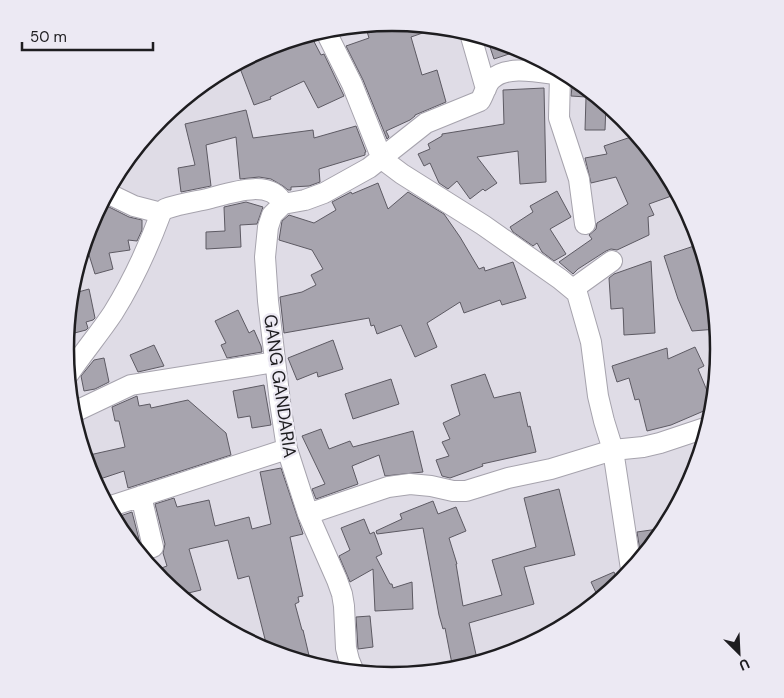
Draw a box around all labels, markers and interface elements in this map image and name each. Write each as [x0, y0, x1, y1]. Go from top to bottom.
scale bar [22, 20, 154, 52]
text: 50 m [30, 27, 67, 47]
street label: GANG GANDARIA [258, 313, 302, 459]
north arrow [714, 628, 764, 678]
text: U [736, 655, 752, 675]

